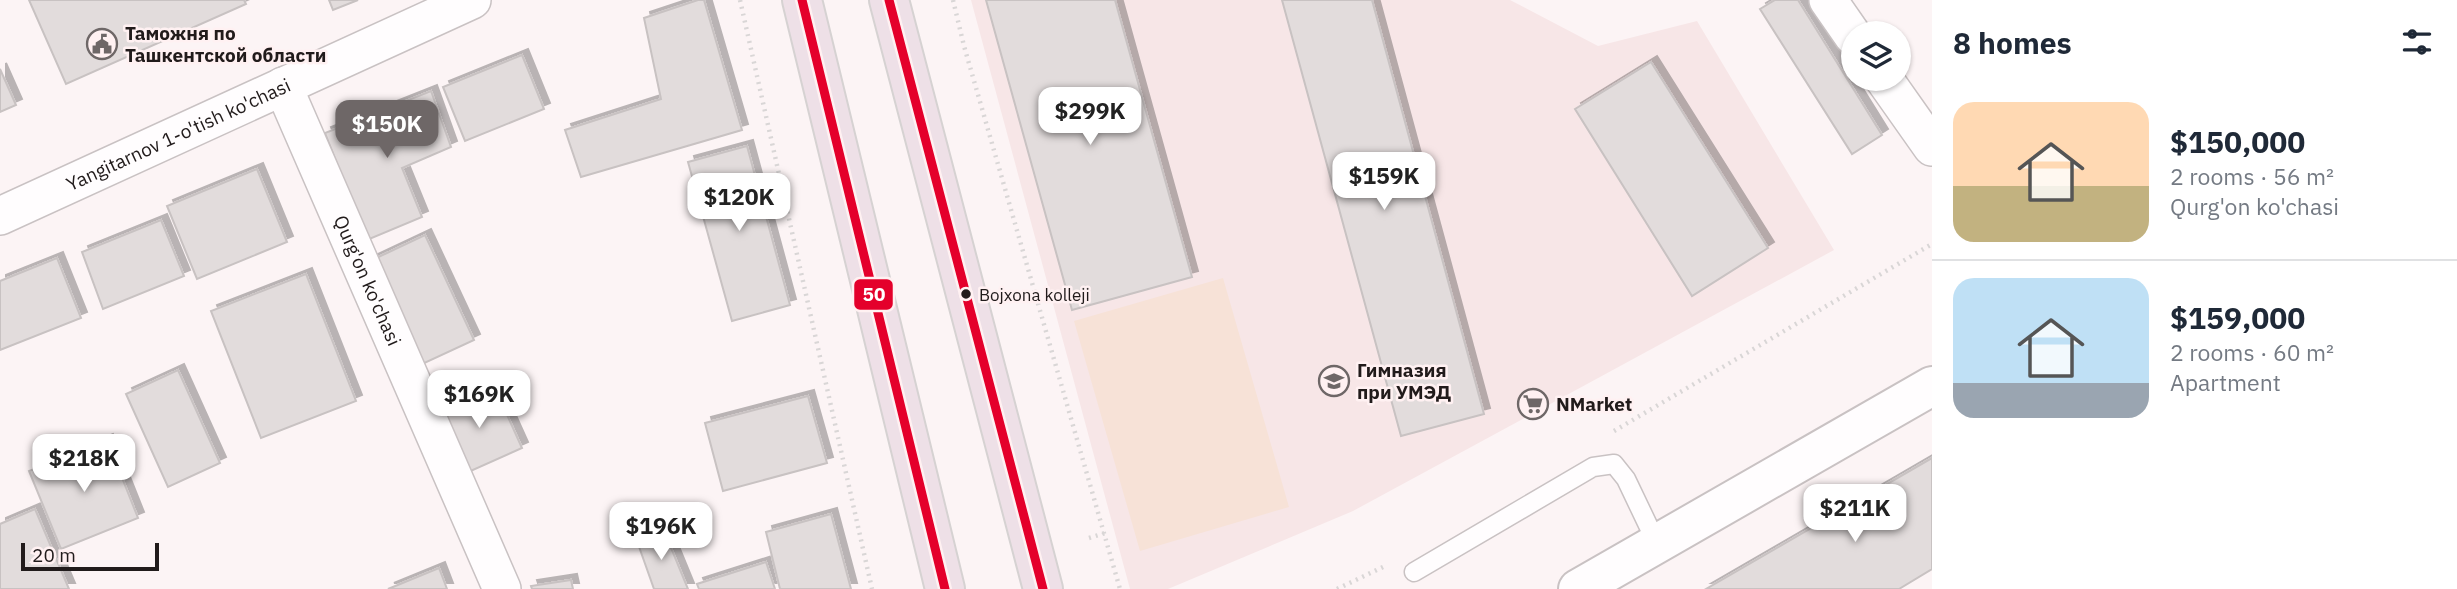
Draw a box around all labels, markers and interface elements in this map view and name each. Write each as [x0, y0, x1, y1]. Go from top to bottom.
place label: Таможня по Ташкентской области [125, 21, 326, 67]
map controls [1841, 21, 1911, 91]
button: layers [1841, 21, 1911, 91]
text: 8 homes [1953, 23, 2072, 62]
icon: filters [2398, 23, 2436, 61]
public building icon: Таможня по Ташкентской области [85, 27, 119, 61]
street label: Yangitarnov 1-o'tish ko'chasi [62, 73, 294, 196]
pin: $299K [1041, 88, 1139, 147]
text: $299K [1054, 95, 1126, 125]
pin: $150K [338, 100, 436, 160]
text: $150K [351, 108, 423, 138]
text: $150,000 [2170, 122, 2305, 161]
icon: home [2009, 130, 2093, 214]
pin: $159K [1335, 152, 1433, 212]
text: $159K [1348, 160, 1420, 190]
text: 2 rooms · 56 m² [2170, 161, 2334, 191]
pin: $120K [690, 174, 788, 233]
text: $120K [703, 181, 775, 211]
text: Qurg'on ko'chasi [2170, 191, 2339, 221]
street label: Qurg'on ko'chasi [329, 211, 407, 349]
line badge: 50 [853, 278, 894, 311]
text: 50 [863, 282, 885, 306]
place label: Bojxona kolleji [979, 284, 1090, 306]
marker: Bojxona kolleji [959, 287, 973, 301]
text: $159,000 [2170, 298, 2305, 337]
icon: home [2009, 306, 2093, 390]
text: 2 rooms · 60 m² [2170, 337, 2334, 367]
place label: Гимназия при УМЭД [1357, 358, 1451, 404]
school or university icon: Гимназия при УМЭД [1317, 364, 1351, 398]
text: Apartment [2170, 367, 2281, 397]
pin: $169K [430, 370, 528, 430]
text: $169K [443, 378, 515, 408]
supermarket icon: NMarket [1516, 387, 1550, 421]
place label: NMarket [1556, 392, 1632, 416]
pin: $218K [35, 434, 133, 494]
text: $218K [48, 442, 120, 472]
pin: $211K [1806, 484, 1904, 544]
text: $211K [1819, 492, 1891, 522]
pin: $196K [612, 503, 710, 562]
text: $196K [625, 510, 697, 540]
scale bar [21, 540, 159, 572]
text: 20 m [32, 543, 76, 567]

